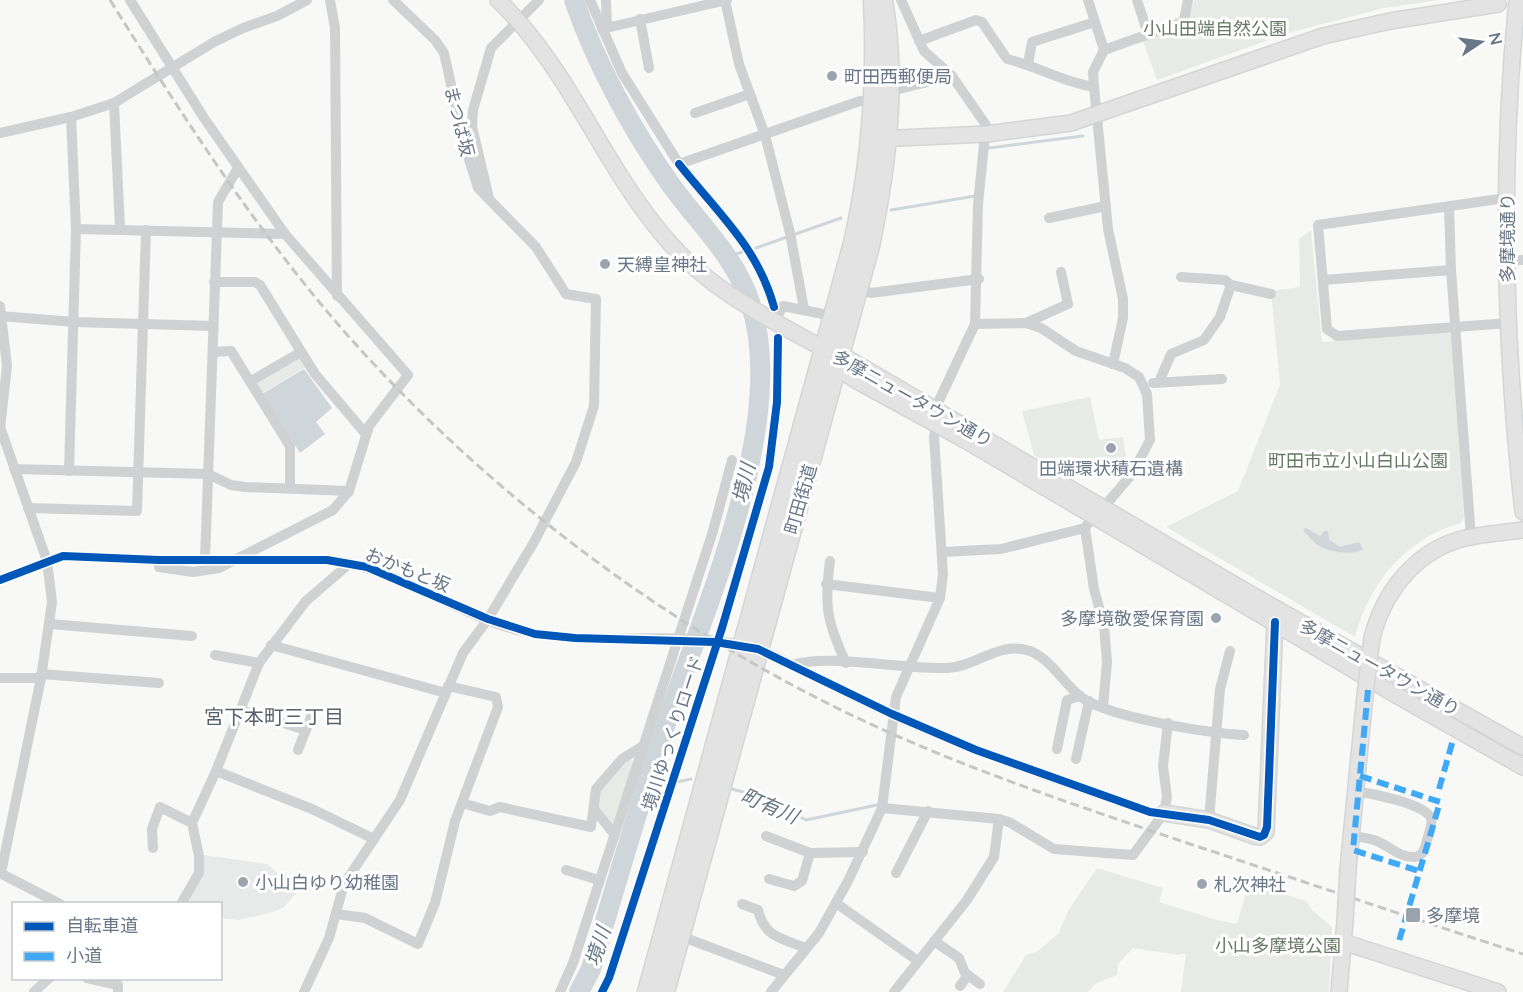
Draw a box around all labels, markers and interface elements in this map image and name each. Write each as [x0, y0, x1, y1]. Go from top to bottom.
north arrow [1451, 12, 1511, 72]
park label: 小山田端自然公園 [1143, 17, 1287, 39]
text: N [1485, 30, 1507, 47]
place label: 町田西郵便局 [844, 65, 952, 87]
marker: 町田西郵便局 [825, 69, 839, 83]
street label: まつば坂 [441, 83, 479, 159]
street label: 多摩境通り [1496, 193, 1518, 283]
place label: 天縛皇神社 [617, 253, 707, 275]
marker: 天縛皇神社 [598, 257, 612, 271]
street label: 多摩ニュータウン通り [829, 345, 997, 451]
marker: 田端環状積石遺構 [1104, 441, 1118, 455]
park label: 町田市立小山白山公園 [1268, 449, 1448, 471]
place label: 田端環状積石遺構 [1039, 457, 1183, 479]
water label: 境川 [727, 459, 760, 505]
street label: 町田街道 [780, 461, 820, 537]
street label: おかもと坂 [362, 542, 454, 596]
place label: 多摩境敬愛保育園 [1060, 607, 1204, 629]
marker: 多摩境敬愛保育園 [1209, 611, 1223, 625]
street label: 多摩ニュータウン通り [1296, 614, 1464, 720]
street label: 境川ゆっくりロード [637, 653, 707, 813]
district label: 宮下本町三丁目 [204, 704, 344, 728]
water label: 町有川 [738, 782, 804, 829]
place label: 小山白ゆり幼稚園 [255, 871, 399, 893]
place label: 札次神社 [1214, 873, 1286, 895]
marker: 小山白ゆり幼稚園 [236, 875, 250, 889]
marker: 札次神社 [1195, 877, 1209, 891]
legend [12, 902, 222, 980]
place label: 多摩境 [1426, 904, 1480, 926]
marker: 多摩境 [1404, 906, 1422, 924]
text: 自転車道 [66, 914, 138, 936]
water label: 境川 [579, 921, 615, 969]
park label: 小山多摩境公園 [1215, 934, 1341, 956]
text: 小道 [66, 944, 102, 966]

